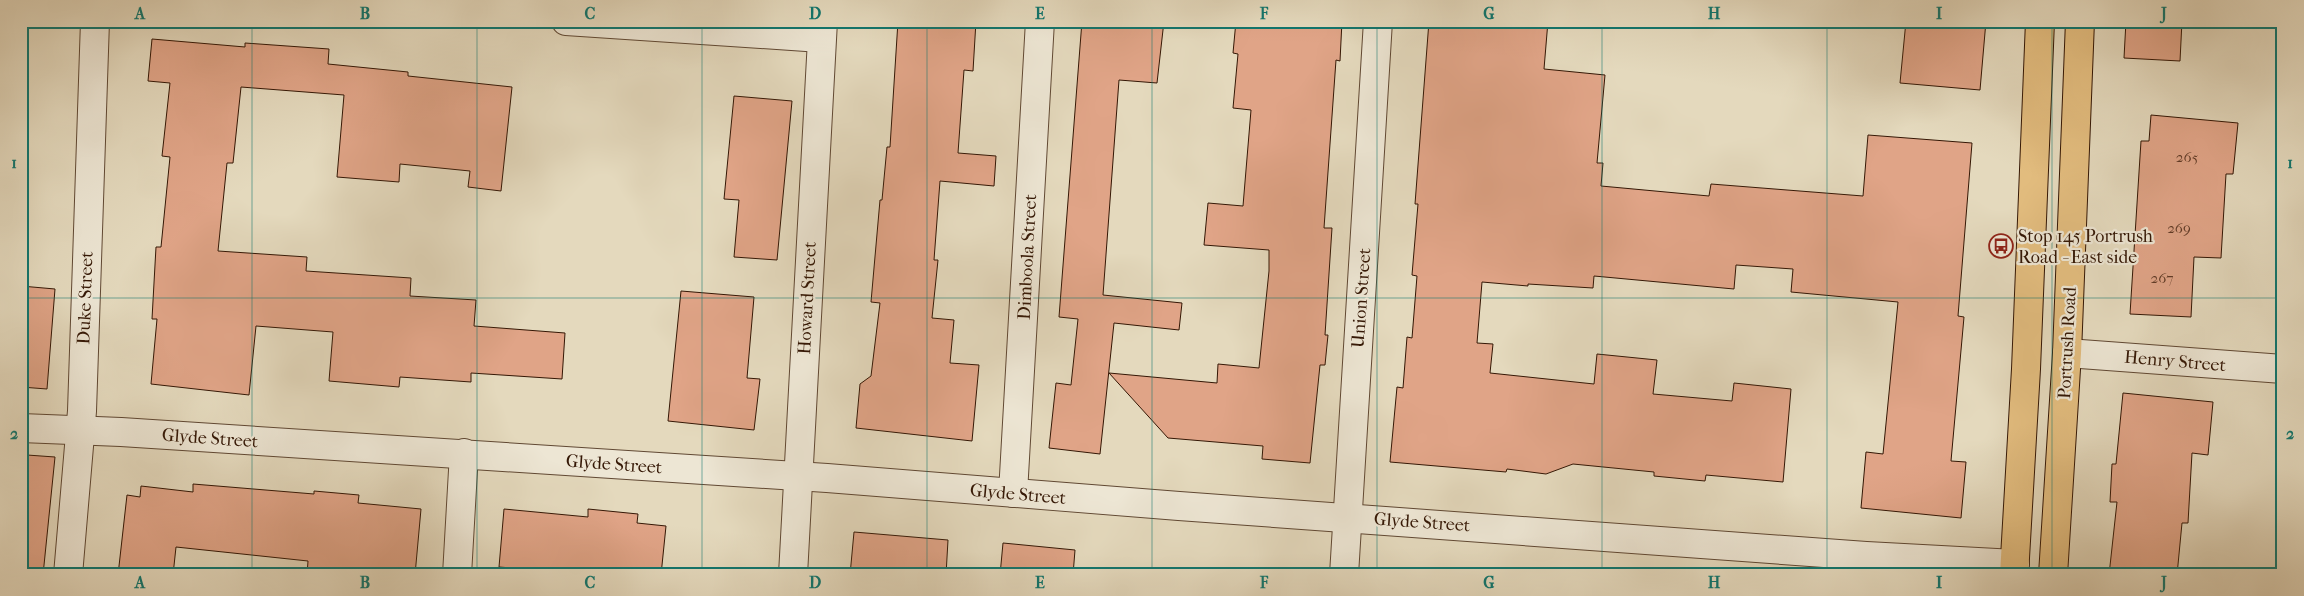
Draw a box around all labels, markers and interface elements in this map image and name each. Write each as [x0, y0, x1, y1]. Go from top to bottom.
text: A [134, 4, 146, 23]
text: B [360, 4, 370, 23]
text: C [585, 4, 596, 23]
text: D [809, 4, 821, 23]
text: E [1035, 4, 1045, 23]
text: F [1259, 4, 1269, 23]
text: G [1483, 4, 1495, 23]
text: H [1708, 4, 1721, 23]
text: I [1936, 4, 1943, 23]
text: J [2159, 4, 2167, 24]
house number: 265 [2176, 148, 2198, 166]
text: 1 [11, 153, 17, 172]
text: 1 [2287, 153, 2293, 172]
street label: Dimboola Street [1014, 193, 1041, 321]
house number: 269 [2167, 219, 2191, 237]
place label: Stop 145 Portrush Road - East side [2018, 226, 2153, 268]
bus stop icon: Stop 145 Portrush Road - East side [1988, 233, 2014, 259]
street label: Howard Street [794, 241, 821, 355]
street label: Union Street [1348, 247, 1376, 349]
street label: Duke Street [73, 251, 98, 345]
house number: 267 [2151, 269, 2173, 287]
street label: Portrush Road [2054, 286, 2081, 400]
street label: Henry Street [2123, 347, 2227, 376]
text: 2 [10, 424, 18, 443]
text: 2 [2286, 424, 2294, 443]
street label: Glyde Street [161, 425, 259, 452]
street label: Glyde Street [565, 451, 663, 478]
street label: Glyde Street [969, 480, 1067, 509]
street label: Glyde Street [1373, 509, 1471, 536]
text: A [134, 573, 146, 592]
text: B [360, 573, 370, 592]
text: C [585, 573, 596, 592]
text: D [809, 573, 821, 592]
text: E [1035, 573, 1045, 592]
text: F [1259, 573, 1269, 592]
text: G [1483, 573, 1495, 592]
text: H [1708, 573, 1721, 592]
text: I [1936, 573, 1943, 592]
text: J [2159, 573, 2167, 593]

